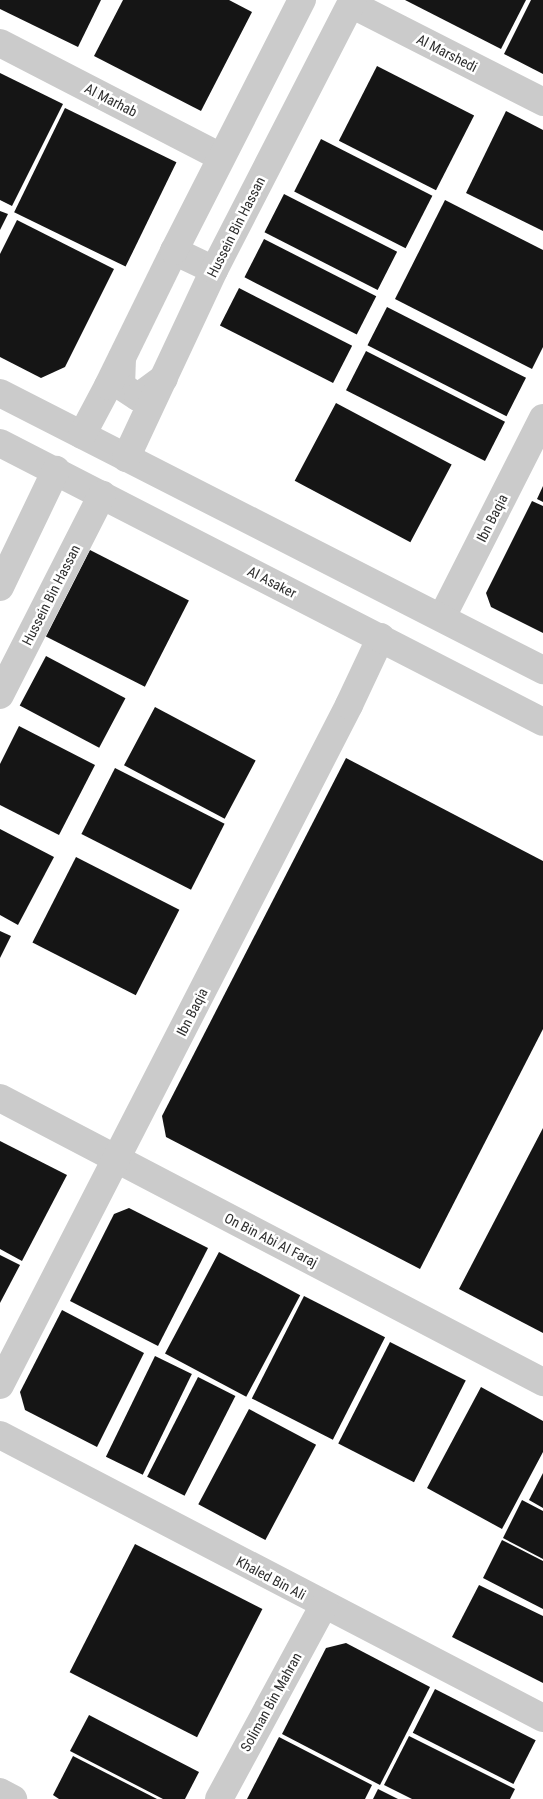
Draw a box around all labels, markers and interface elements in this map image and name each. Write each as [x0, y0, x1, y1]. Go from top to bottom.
street label: Al Marshedi [414, 31, 480, 75]
street label: Al Marhab [82, 80, 140, 120]
street label: Hussein Bin Hassan [203, 174, 269, 280]
street label: Ibn Baqia [473, 491, 511, 545]
street label: Hussein Bin Hassan [18, 542, 84, 648]
street label: Al Asaker [245, 563, 299, 601]
street label: Ibn Baqia [173, 985, 211, 1039]
street label: On Bin Abi Al Faraj [222, 1209, 320, 1271]
street label: Khaled Bin Ali [233, 1553, 309, 1603]
street label: Soliman Bin Mahran [237, 1650, 305, 1754]

